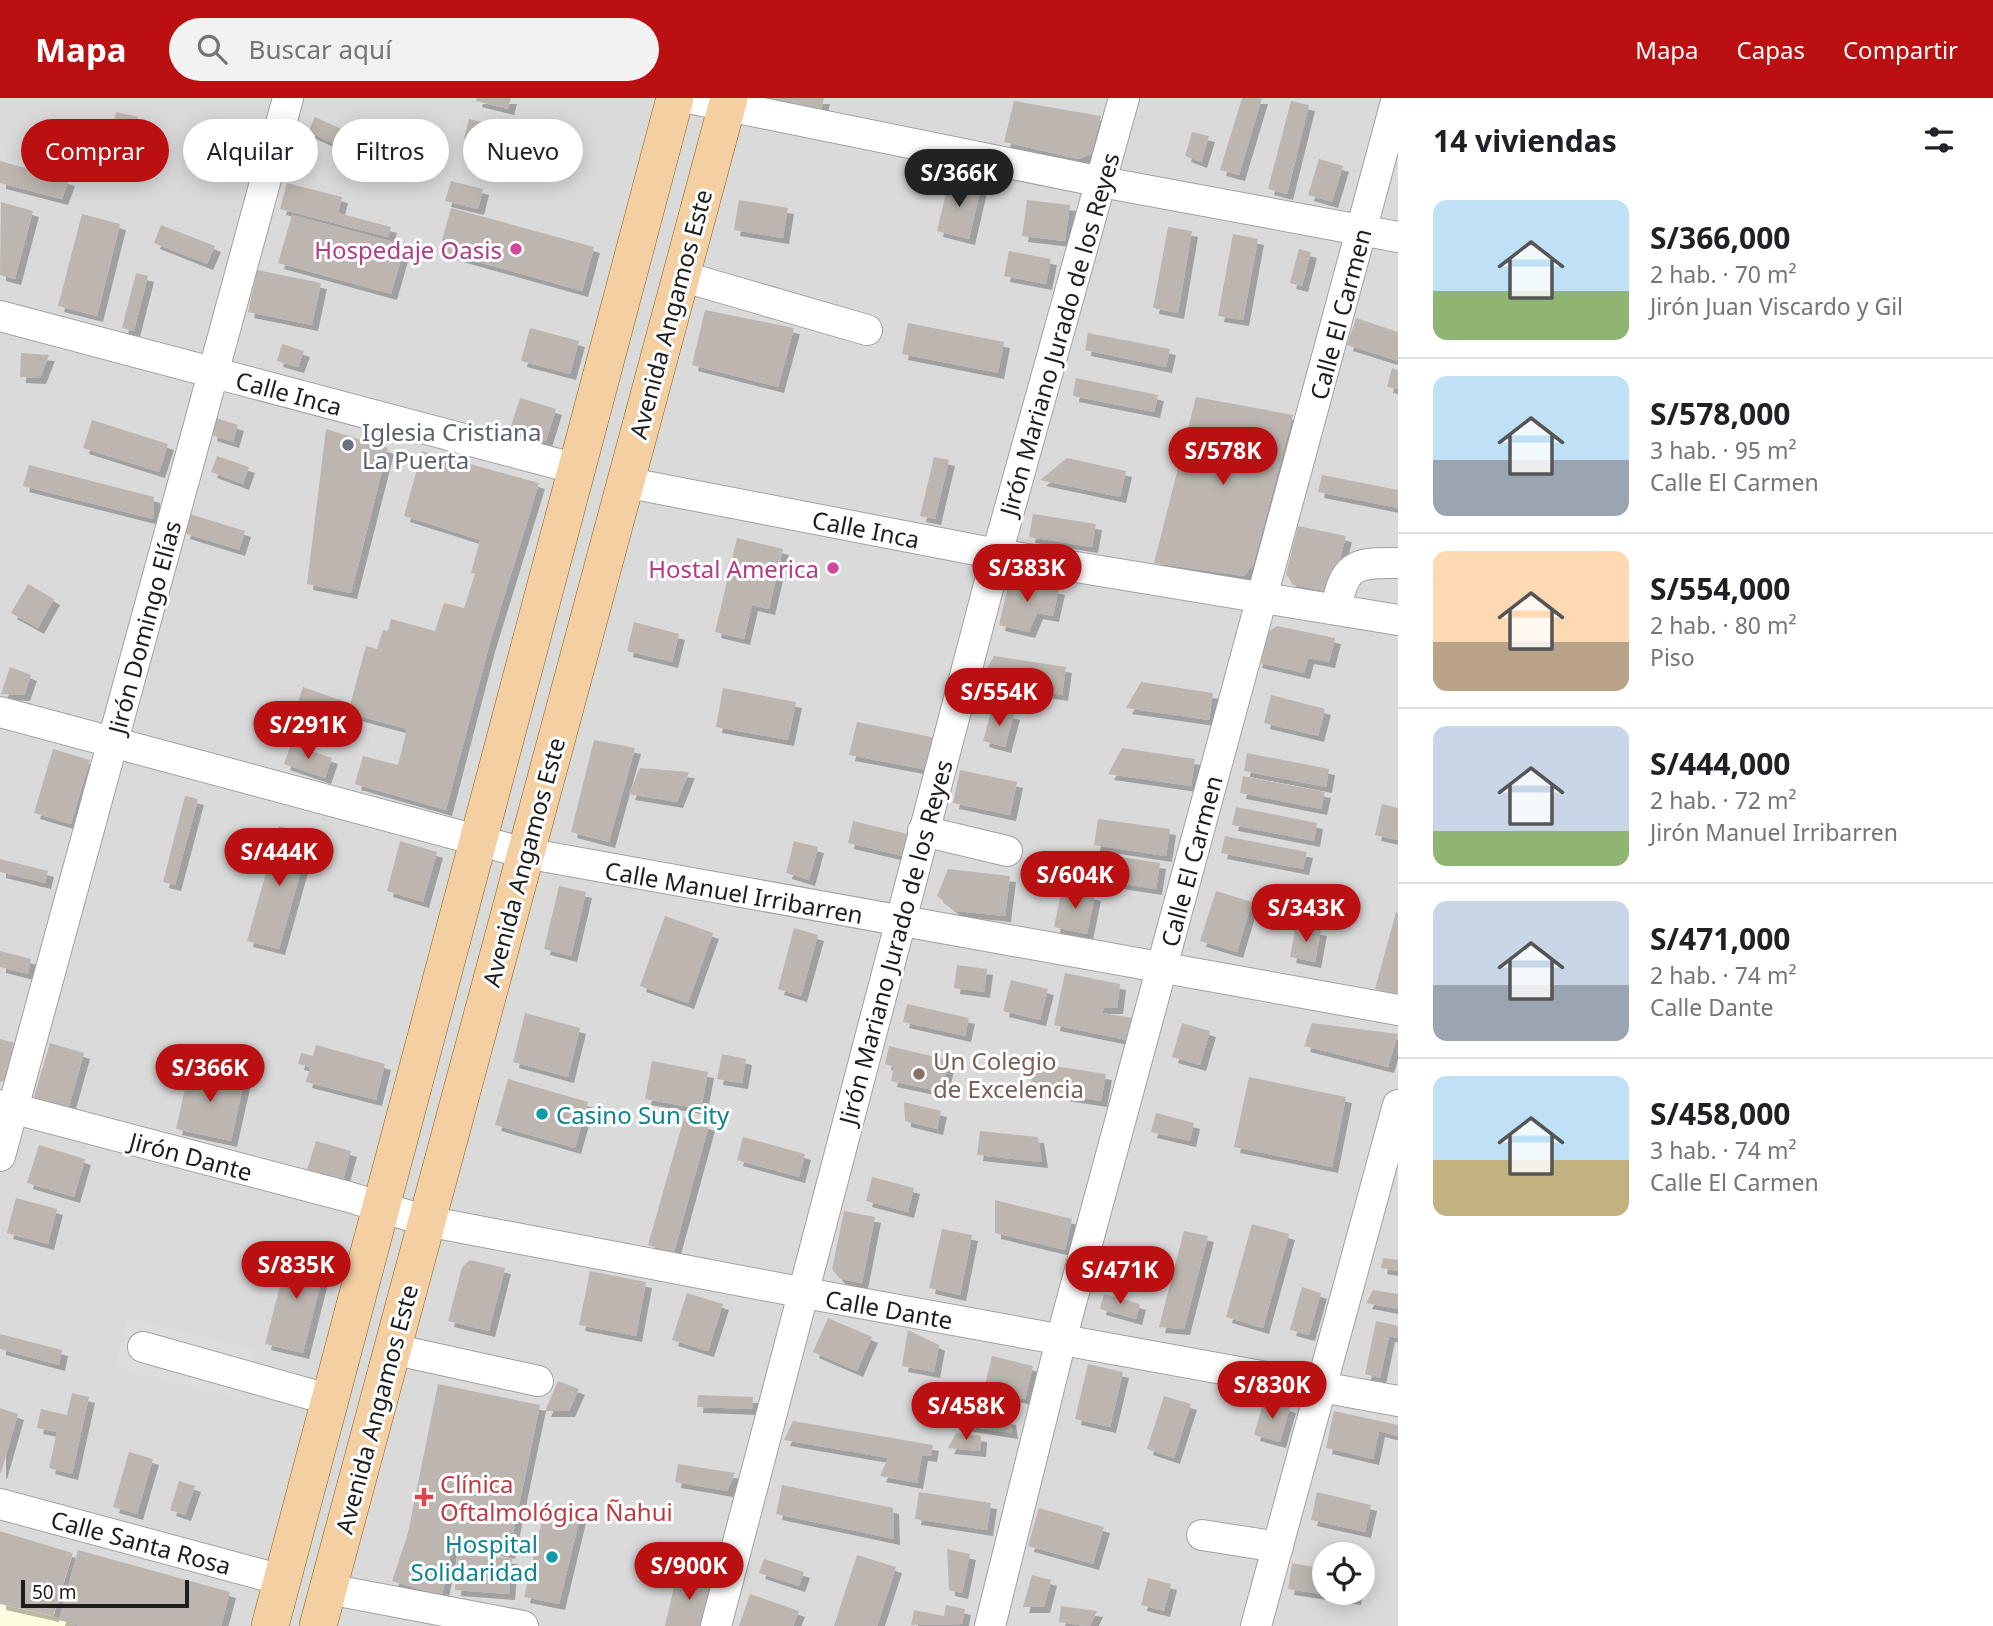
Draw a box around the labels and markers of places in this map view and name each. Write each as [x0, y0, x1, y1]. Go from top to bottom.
pin: S/366K [902, 150, 1016, 209]
place label: Hospedaje Oasis [314, 233, 502, 266]
marker: Hospedaje Oasis [508, 241, 524, 257]
place label: Iglesia Cristiana La Puerta [362, 415, 541, 476]
pin: S/578K [1166, 428, 1280, 487]
marker: Iglesia Cristiana La Puerta [340, 437, 356, 453]
pin: S/383K [970, 545, 1084, 604]
place label: Hostal America [648, 552, 819, 585]
marker: Hostal America [825, 560, 841, 576]
pin: S/554K [942, 668, 1056, 728]
pin: S/291K [251, 702, 365, 761]
pin: S/444K [222, 828, 336, 888]
pin: S/604K [1018, 852, 1132, 911]
pin: S/343K [1249, 884, 1363, 944]
pin: S/366K [153, 1044, 267, 1104]
place label: Un Colegio de Excelencia [933, 1044, 1084, 1105]
marker: Un Colegio de Excelencia [911, 1066, 927, 1082]
place label: Casino Sun City [556, 1098, 730, 1131]
marker: Casino Sun City [534, 1106, 550, 1122]
pin: S/835K [239, 1242, 353, 1301]
pin: S/471K [1063, 1246, 1177, 1306]
pin: S/830K [1215, 1362, 1329, 1421]
pin: S/458K [909, 1382, 1023, 1442]
place label: Clínica Oftalmológica Ñahui [440, 1467, 673, 1528]
marker: Clínica Oftalmológica Ñahui [414, 1487, 434, 1507]
place label: Hospital Solidaridad [411, 1527, 538, 1588]
pin: S/900K [632, 1542, 746, 1602]
marker: Hospital Solidaridad [544, 1549, 560, 1565]

